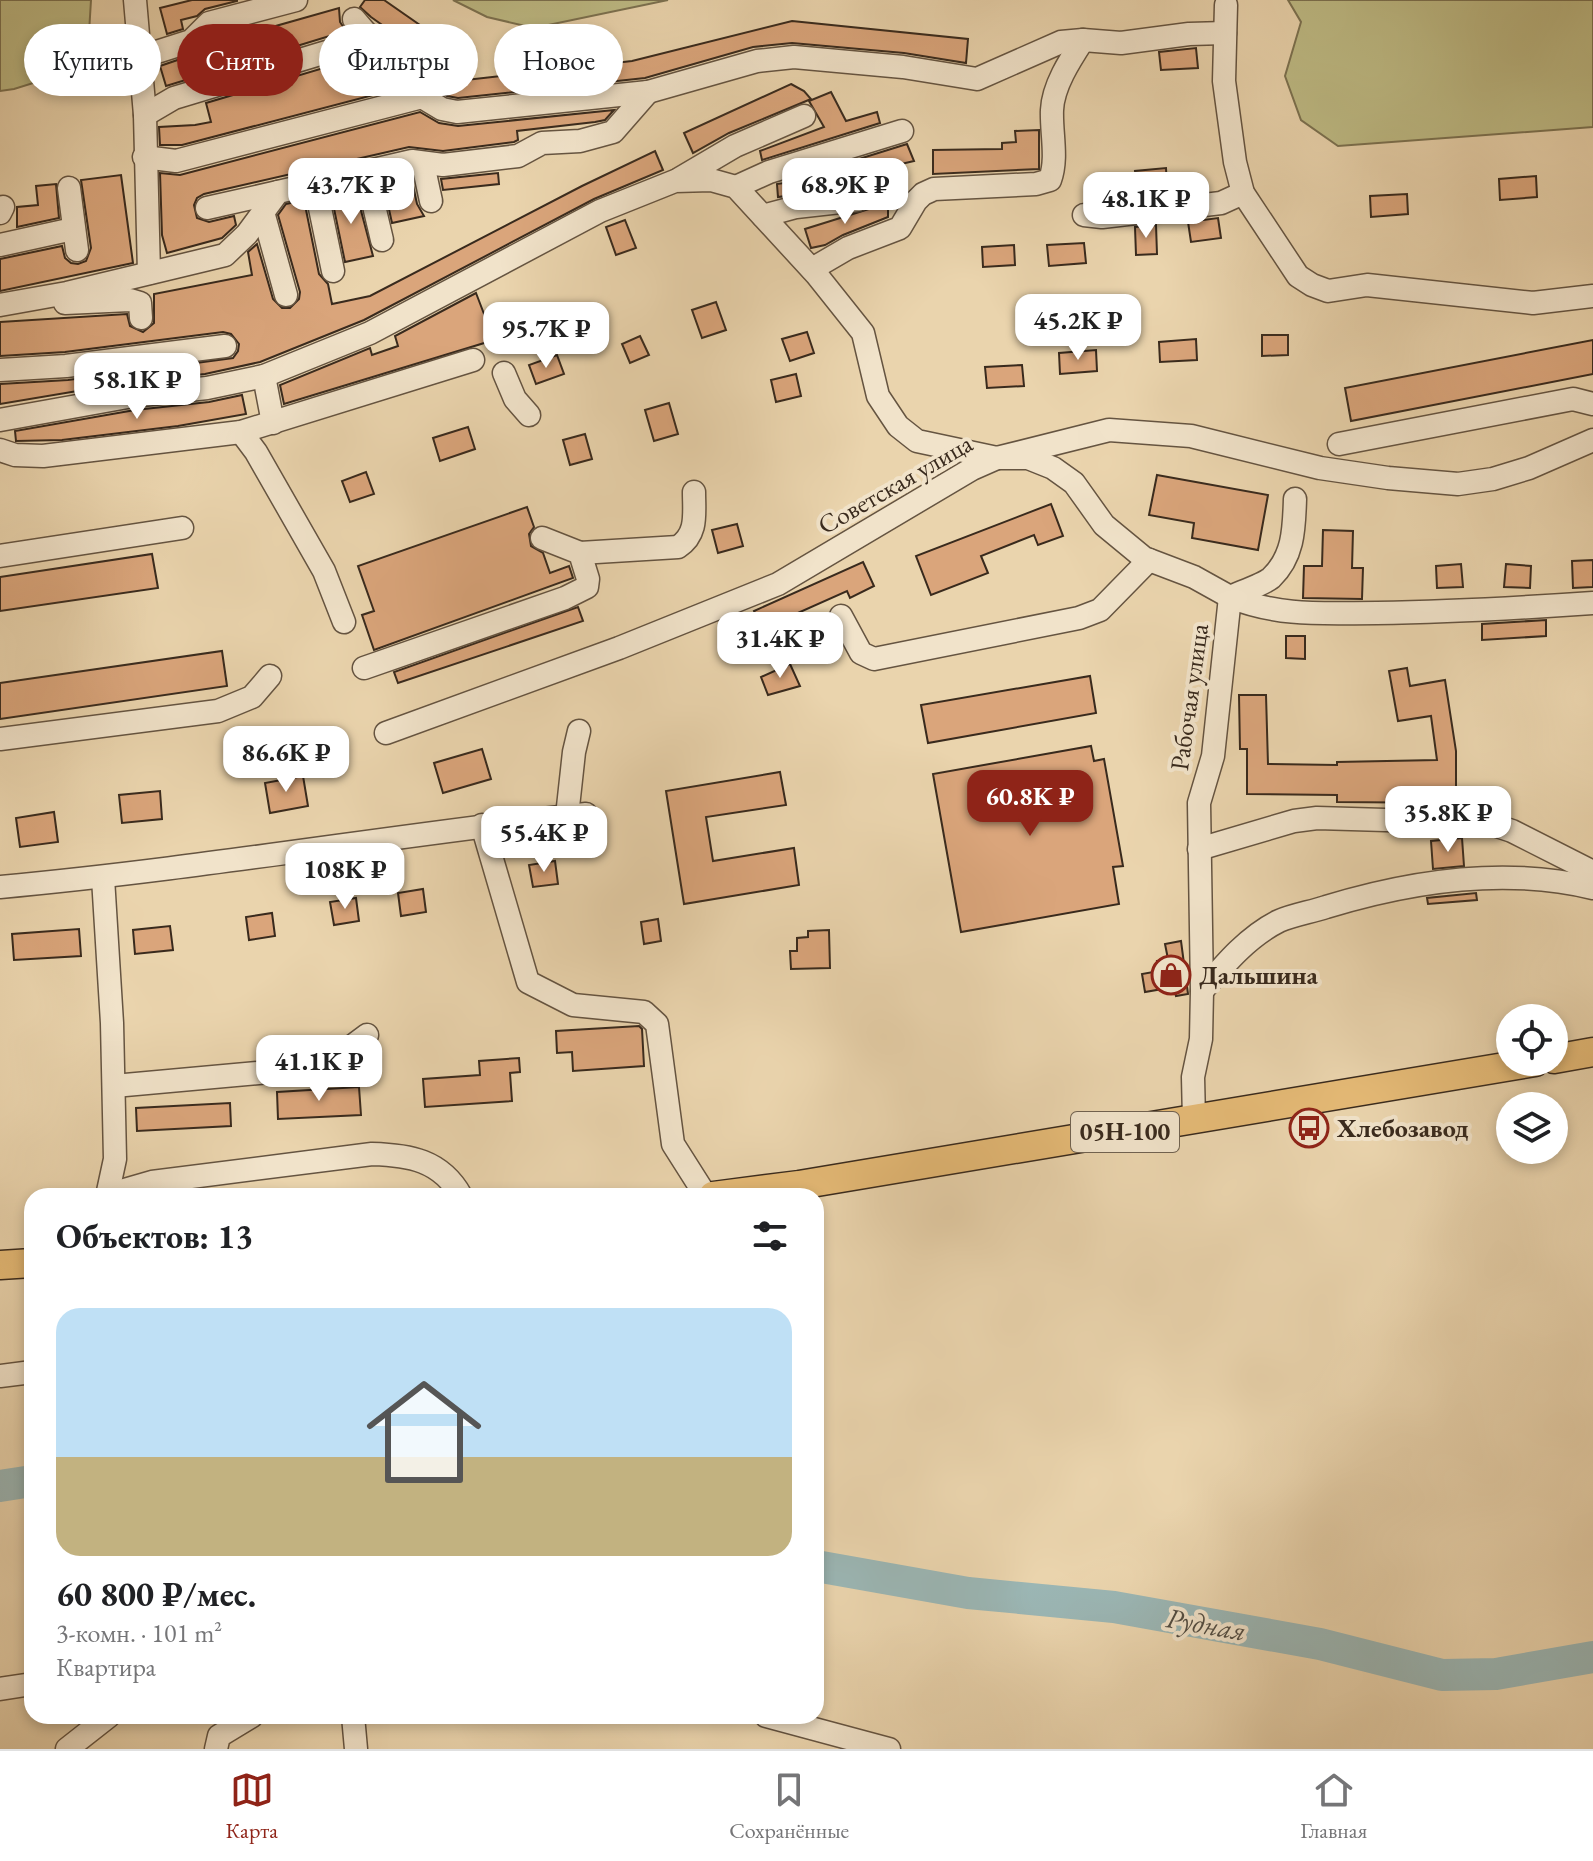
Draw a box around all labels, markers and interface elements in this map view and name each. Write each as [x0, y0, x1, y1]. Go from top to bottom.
chip: Купить [24, 24, 161, 96]
chip: Снять [177, 24, 303, 96]
chip: Фильтры [319, 24, 478, 96]
chip: Новое [494, 24, 623, 96]
pin: 43.7K ₽ [277, 158, 425, 226]
pin: 68.9K ₽ [771, 158, 919, 226]
text: 43.7K ₽ [306, 167, 396, 201]
text: 68.9K ₽ [800, 167, 890, 201]
pin: 48.1K ₽ [1072, 172, 1220, 240]
text: 48.1K ₽ [1101, 181, 1191, 215]
pin: 45.2K ₽ [1004, 294, 1152, 362]
pin: 95.7K ₽ [472, 302, 620, 370]
text: 45.2K ₽ [1033, 303, 1123, 337]
text: 95.7K ₽ [501, 311, 591, 345]
pin: 58.1K ₽ [63, 353, 211, 421]
text: 58.1K ₽ [92, 362, 182, 396]
street label: Советская улица [811, 426, 979, 542]
pin: 31.4K ₽ [706, 612, 854, 680]
text: 31.4K ₽ [735, 621, 825, 655]
street label: Рабочая улица [1162, 621, 1216, 773]
pin: 86.6K ₽ [212, 726, 360, 794]
text: 86.6K ₽ [241, 735, 331, 769]
pin: 60.8K ₽ [956, 770, 1104, 838]
text: 60.8K ₽ [985, 779, 1075, 813]
pin: 35.8K ₽ [1374, 786, 1522, 854]
text: 35.8K ₽ [1403, 795, 1493, 829]
pin: 55.4K ₽ [470, 806, 618, 874]
text: 55.4K ₽ [499, 815, 589, 849]
pin: 108K ₽ [280, 843, 410, 911]
text: 108K ₽ [303, 852, 387, 886]
shop icon: Дальшина [1150, 954, 1192, 996]
place label: Дальшина [1199, 958, 1319, 992]
map controls [1496, 1004, 1568, 1164]
button: locate [1496, 1004, 1568, 1076]
pin: 41.1K ₽ [245, 1035, 393, 1103]
text: 41.1K ₽ [274, 1044, 364, 1078]
button: layers [1496, 1092, 1568, 1164]
bus stop icon: Хлебозавод [1288, 1107, 1330, 1149]
place label: Хлебозавод [1336, 1111, 1469, 1145]
road number: 05Н-100 [1071, 1112, 1179, 1152]
text: Объектов: 13 [56, 1214, 253, 1258]
icon: filters [748, 1214, 792, 1258]
icon: home [352, 1360, 496, 1504]
text: 60 800 ₽/мес. [56, 1572, 256, 1616]
water label: Рудная [1163, 1599, 1249, 1649]
text: 3-комн. · 101 m² [56, 1616, 222, 1650]
text: Квартира [56, 1650, 156, 1684]
tab: Карта [226, 1768, 278, 1845]
tab: Сохранённые [729, 1768, 849, 1845]
tab: Главная [1300, 1768, 1367, 1845]

